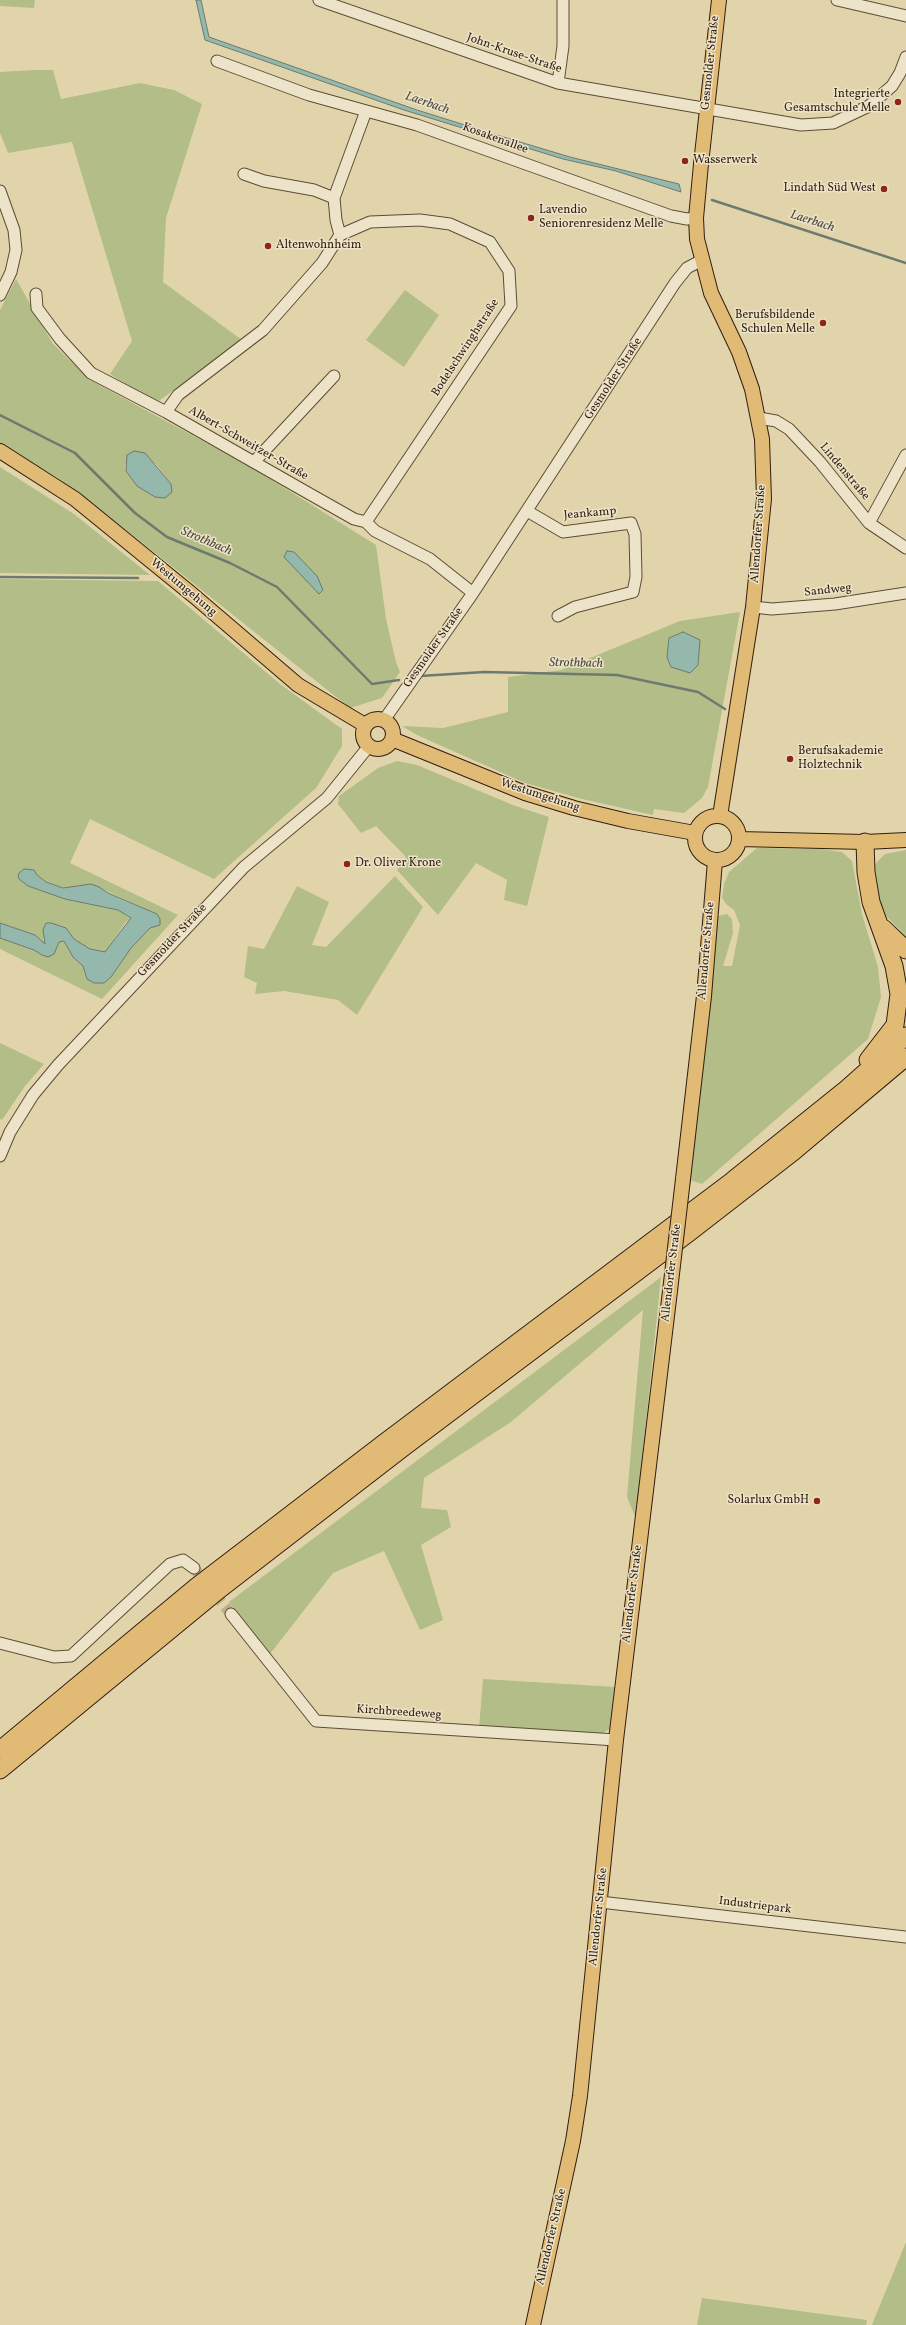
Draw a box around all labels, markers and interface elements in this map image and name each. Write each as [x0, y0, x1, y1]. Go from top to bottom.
street label: Gesmolder Straße [699, 15, 723, 111]
street label: John-Kruse-Straße [465, 31, 563, 77]
place label: Integrierte Gesamtschule Melle [784, 88, 890, 116]
water label: Laerbach [403, 89, 451, 119]
marker: Integrierte Gesamtschule Melle [893, 97, 903, 107]
street label: Kosakenallee [460, 120, 530, 158]
place label: Wasserwerk [693, 154, 758, 168]
marker: Wasserwerk [680, 156, 690, 166]
place label: Lindath Süd West [784, 182, 876, 196]
marker: Lindath Süd West [879, 184, 889, 194]
place label: Lavendio Seniorenresidenz Melle [539, 204, 663, 232]
water label: Laerbach [788, 208, 836, 236]
marker: Lavendio Seniorenresidenz Melle [526, 213, 536, 223]
place label: Altenwohnheim [276, 239, 361, 253]
marker: Altenwohnheim [263, 241, 273, 251]
street label: Bodelschwinghstraße [429, 297, 503, 399]
place label: Berufsbildende Schulen Melle [735, 309, 815, 337]
marker: Berufsbildende Schulen Melle [818, 318, 828, 328]
street label: Gesmolder Straße [582, 335, 646, 423]
street label: Albert-Schweitzer-Straße [186, 404, 310, 484]
street label: Lindenstraße [816, 440, 872, 504]
street label: Allendorfer Straße [748, 484, 770, 584]
street label: Jeankamp [563, 505, 617, 523]
water label: Strothbach [178, 524, 234, 560]
street label: Westumgehung [147, 556, 219, 620]
street label: Sandweg [804, 581, 852, 601]
street label: Gesmolder Straße [401, 605, 467, 691]
water label: Strothbach [549, 656, 603, 672]
place label: Berufsakademie Holztechnik [798, 745, 883, 773]
marker: Berufsakademie Holztechnik [785, 754, 795, 764]
street label: Westumgehung [499, 776, 581, 816]
place label: Dr. Oliver Krone [355, 857, 441, 871]
marker: Dr. Oliver Krone [342, 859, 352, 869]
street label: Gesmolder Straße [135, 901, 211, 981]
street label: Allendorfer Straße [696, 901, 718, 1001]
street label: Allendorfer Straße [659, 1223, 685, 1323]
place label: Solarlux GmbH [728, 1494, 809, 1508]
marker: Solarlux GmbH [812, 1496, 822, 1506]
street label: Allendorfer Straße [620, 1544, 646, 1644]
street label: Kirchbreedeweg [356, 1703, 442, 1723]
street label: Allendorfer Straße [587, 1867, 611, 1967]
street label: Industriepark [718, 1894, 792, 1918]
street label: Allendorfer Straße [534, 2187, 570, 2287]

